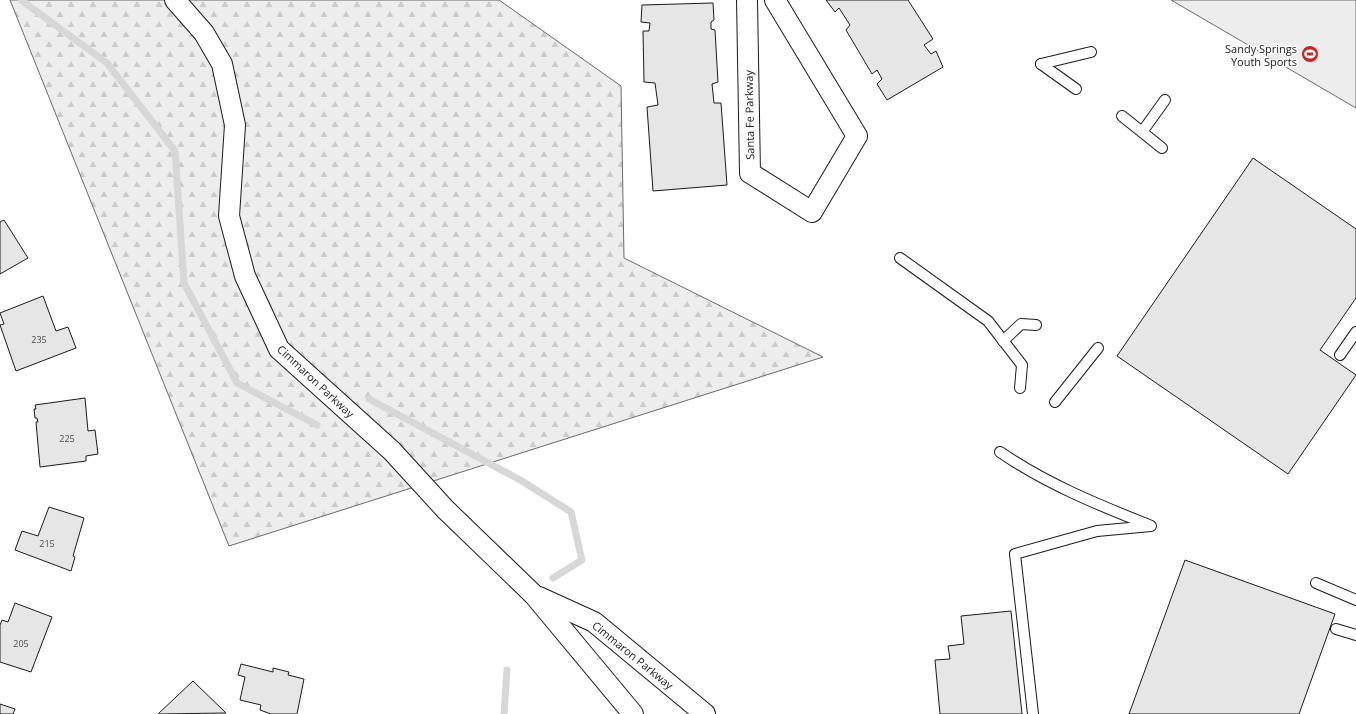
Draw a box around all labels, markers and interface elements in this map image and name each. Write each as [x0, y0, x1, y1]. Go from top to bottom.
place label: Sandy Springs Youth Sports [1225, 41, 1297, 69]
sports icon: Sandy Springs Youth Sports [1300, 44, 1320, 64]
street label: Santa Fe Parkway [741, 70, 757, 160]
house number: 235 [31, 333, 47, 346]
street label: Cimmaron Parkway [274, 341, 358, 421]
house number: 225 [59, 432, 75, 445]
house number: 215 [39, 537, 55, 550]
street label: Cimmaron Parkway [589, 618, 677, 693]
house number: 205 [13, 637, 29, 650]

